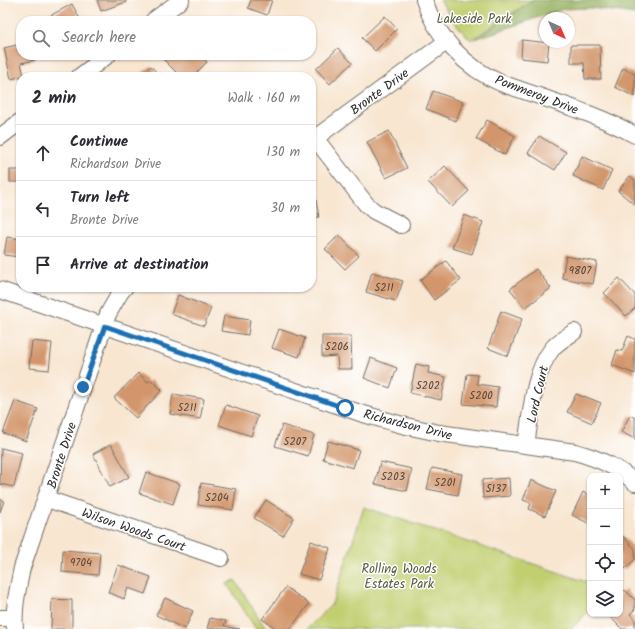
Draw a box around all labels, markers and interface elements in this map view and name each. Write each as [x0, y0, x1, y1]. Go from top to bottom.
park label: Lakeside Park [437, 9, 512, 30]
north arrow [539, 12, 575, 48]
search box [16, 16, 316, 60]
text: Search here [62, 26, 136, 50]
icon: search [30, 27, 52, 49]
street label: Bronte Drive [346, 63, 414, 121]
street label: Pommeroy Drive [492, 70, 581, 121]
text: 2 min [32, 85, 76, 112]
text: Walk · 160 m [228, 88, 300, 109]
text: Continue [70, 130, 128, 154]
icon: ahead [32, 142, 54, 164]
text: 130 m [266, 142, 300, 163]
text: Richardson Drive [70, 154, 161, 175]
text: Turn left [70, 186, 130, 210]
icon: left [32, 198, 54, 220]
text: 30 m [271, 198, 300, 219]
text: Bronte Drive [70, 210, 139, 231]
text: Arrive at destination [70, 253, 209, 277]
icon: arrive [32, 254, 54, 276]
house number: 9807 [569, 262, 592, 280]
house number: 5211 [374, 279, 394, 297]
house number: 5206 [325, 338, 349, 356]
street label: Lord Court [522, 363, 555, 425]
house number: 5202 [416, 377, 440, 395]
route end [74, 378, 92, 396]
house number: 5200 [469, 387, 493, 405]
house number: 5211 [177, 399, 197, 417]
route start [336, 399, 354, 417]
street label: Richardson Drive [361, 404, 454, 447]
street label: Bronte Drive [42, 419, 83, 491]
house number: 5207 [284, 433, 307, 451]
house number: 5203 [381, 468, 405, 486]
map controls [587, 473, 623, 617]
button: + [587, 473, 623, 509]
house number: 5201 [434, 474, 456, 492]
house number: 5137 [486, 480, 507, 498]
house number: 5204 [205, 489, 229, 507]
street label: Wilson Woods Court [79, 503, 189, 558]
button: − [587, 509, 623, 545]
button: locate [587, 545, 623, 581]
house number: 9704 [70, 554, 92, 572]
park label: Rolling Woods Estates Park [361, 559, 437, 595]
button: layers [587, 581, 623, 617]

